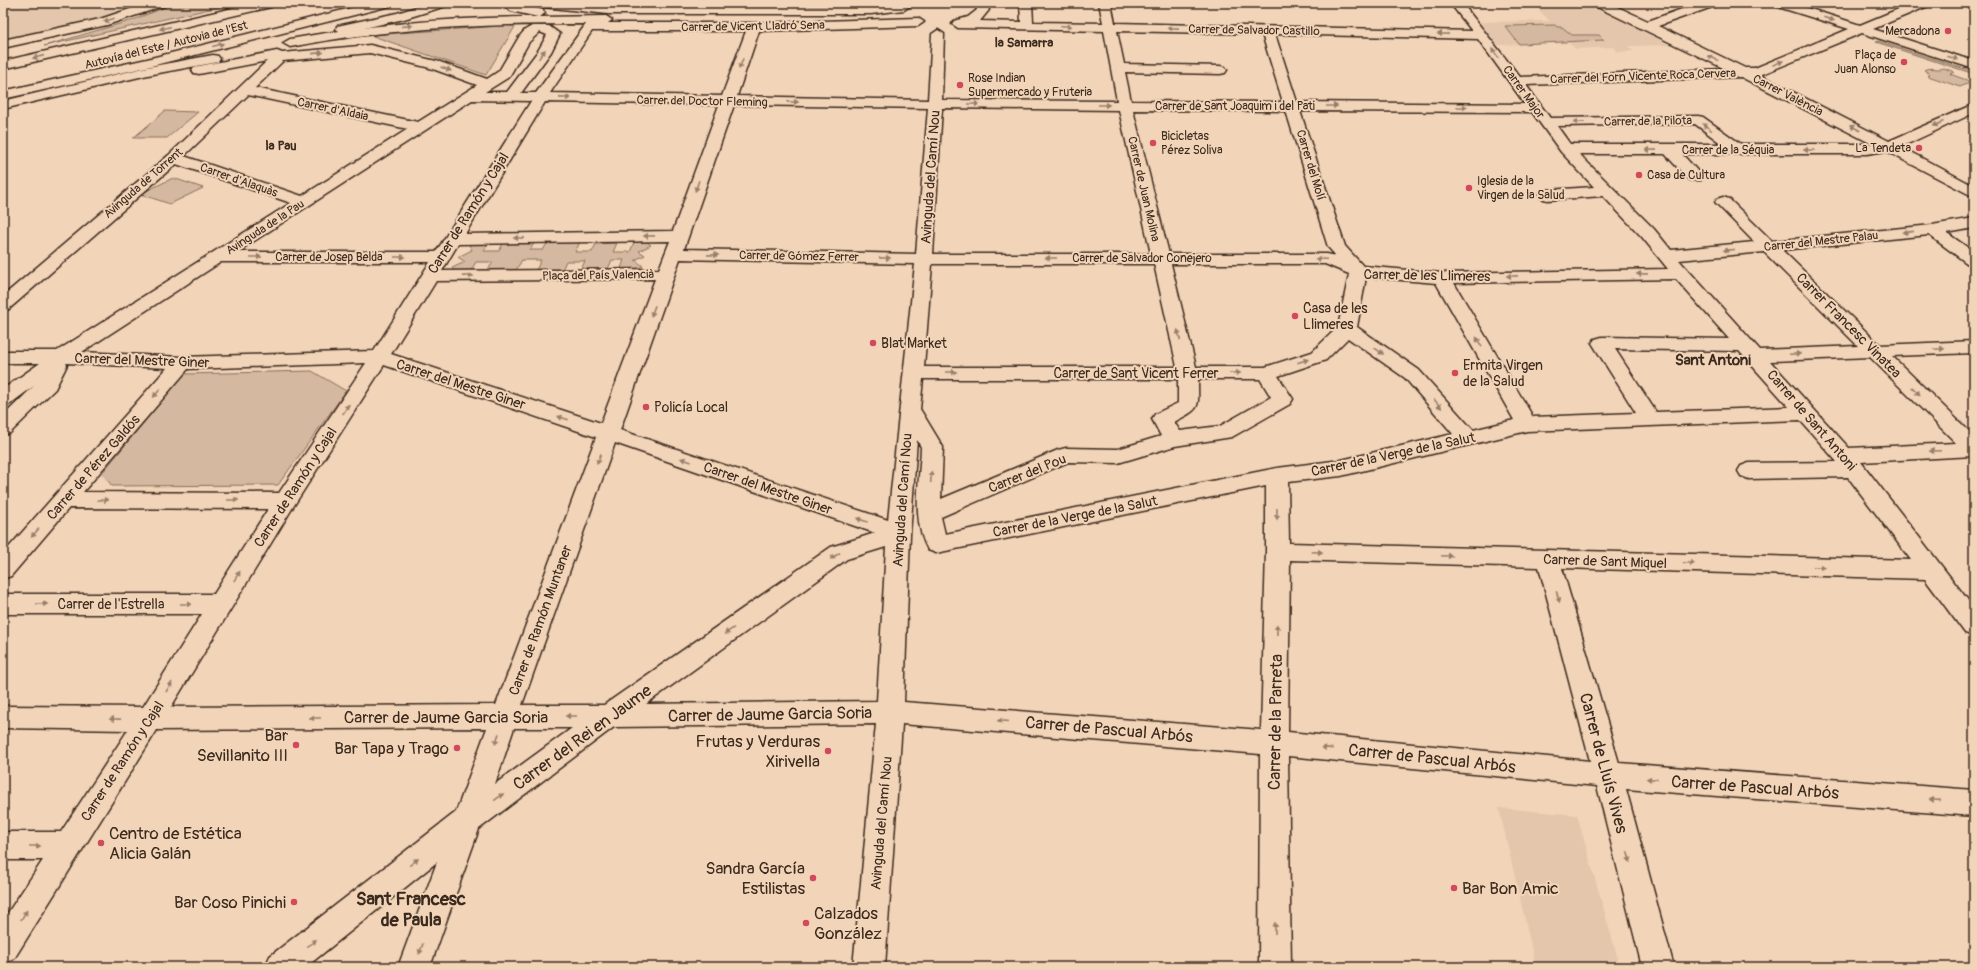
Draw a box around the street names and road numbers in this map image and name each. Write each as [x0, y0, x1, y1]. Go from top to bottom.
street label: Autovía del Este / Autovia de l'Est [83, 18, 249, 73]
street label: Carrer de Vicent Lladró Sena [681, 18, 825, 35]
street label: Carrer de Salvador Castillo [1188, 22, 1320, 39]
street label: Carrer Major [1499, 63, 1548, 122]
street label: Carrer del Forn Vicente Roca Cervera [1550, 66, 1737, 87]
street label: Carrer València [1750, 71, 1826, 120]
street label: Carrer del Doctor Fleming [636, 93, 768, 110]
street label: Carrer d'Aldaia [296, 95, 370, 124]
street label: Carrer de Sant Joaquim i del Pati [1155, 99, 1315, 114]
street label: Avinguda del Camí Nou [917, 110, 944, 245]
street label: Carrer de la Pilota [1604, 113, 1693, 130]
street label: Carrer del Molí [1293, 128, 1328, 202]
street label: Carrer de Juan Molina [1124, 135, 1163, 244]
street label: Carrer de la Séquia [1682, 143, 1775, 158]
street label: Avinguda de Torrent [101, 145, 186, 222]
street label: Carrer de Ramón y Cajal [424, 150, 513, 277]
street label: Carrer d'Alaquàs [198, 160, 280, 201]
street label: Avinguda de la Pau [223, 196, 307, 258]
street label: Carrer del Mestre Palau [1763, 228, 1879, 255]
street label: Carrer de Gómez Ferrer [739, 248, 860, 265]
street label: Carrer de Josep Belda [275, 250, 383, 265]
street label: Carrer de Salvador Conejero [1072, 251, 1212, 266]
street label: Carrer de les Llimeres [1363, 266, 1491, 285]
street label: Plaça del País Valencià [542, 267, 654, 284]
street label: Carrer Francesc Vinatea [1793, 269, 1905, 381]
street label: Carrer del Mestre Giner [74, 350, 210, 371]
street label: Carrer del Mestre Giner [394, 356, 528, 413]
street label: Carrer de Sant Vicent Ferrer [1053, 365, 1219, 382]
street label: Carrer de Sant Antoni [1763, 367, 1860, 474]
street label: Carrer de Pérez Galdós [43, 411, 144, 523]
street label: Carrer de Ramón y Cajal [250, 424, 341, 550]
street label: Carrer de la Verge de la Salut [1309, 429, 1477, 480]
street label: Avinguda del Camí Nou [889, 433, 916, 568]
street label: Carrer del Pou [986, 450, 1069, 497]
street label: Carrer del Mestre Giner [701, 458, 834, 518]
street label: Carrer de la Verge de la Salut [991, 492, 1159, 541]
street label: Carrer de Ramón Muntaner [505, 543, 576, 698]
street label: Carrer de Sant Miquel [1543, 551, 1667, 572]
street label: Carrer de l'Estrella [58, 596, 164, 613]
street label: Carrer de la Parreta [1264, 654, 1287, 790]
street label: Carrer del Rei en Jaume [509, 680, 656, 795]
street label: Carrer de Lluís Vives [1575, 691, 1632, 836]
street label: Carrer de Ramón y Cajal [77, 698, 168, 824]
street label: Carrer de Jaume Garcia Soria [668, 702, 872, 727]
street label: Carrer de Jaume Garcia Soria [344, 707, 548, 728]
street label: Carrer de Pascual Arbós [1024, 712, 1194, 747]
street label: Carrer de Pascual Arbós [1347, 739, 1517, 778]
street label: Avinguda del Camí Nou [867, 755, 896, 891]
street label: Carrer de Pascual Arbós [1670, 771, 1840, 804]

